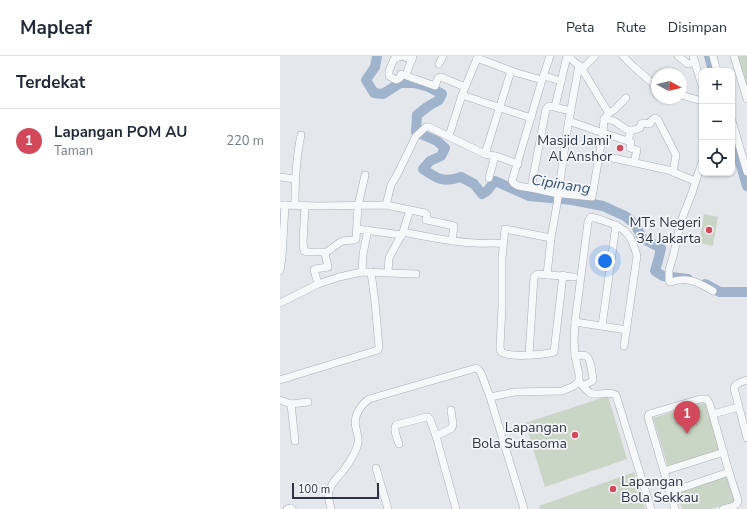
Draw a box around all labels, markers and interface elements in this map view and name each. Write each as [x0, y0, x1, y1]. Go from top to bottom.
text: Mapleaf [20, 15, 92, 41]
text: Peta [566, 18, 594, 37]
text: Rute [616, 18, 646, 37]
text: Disimpan [668, 18, 727, 37]
north arrow [651, 68, 687, 104]
map controls [699, 68, 735, 176]
button: + [699, 68, 735, 104]
text: Terdekat [16, 71, 85, 94]
button: − [699, 104, 735, 140]
text: Lapangan POM AU [54, 122, 187, 142]
place label: Masjid Jami' Al Anshor [537, 131, 612, 166]
text: 1 [25, 132, 33, 150]
text: 220 m [226, 132, 264, 150]
button: locate [699, 140, 735, 176]
text: Taman [54, 142, 93, 160]
marker: Masjid Jami' Al Anshor [615, 143, 625, 153]
water label: Cipinang [530, 169, 592, 199]
place label: MTs Negeri 34 Jakarta [630, 213, 701, 248]
marker: MTs Negeri 34 Jakarta [704, 225, 714, 235]
your location [595, 251, 615, 271]
pin: 1 [674, 401, 700, 434]
place label: Lapangan Bola Sutasoma [472, 418, 567, 453]
marker: Lapangan Bola Sutasoma [570, 430, 580, 440]
place label: Lapangan Bola Sekkau [621, 472, 699, 507]
scale bar [292, 481, 379, 500]
text: 100 m [298, 482, 330, 497]
marker: Lapangan Bola Sekkau [608, 484, 618, 494]

